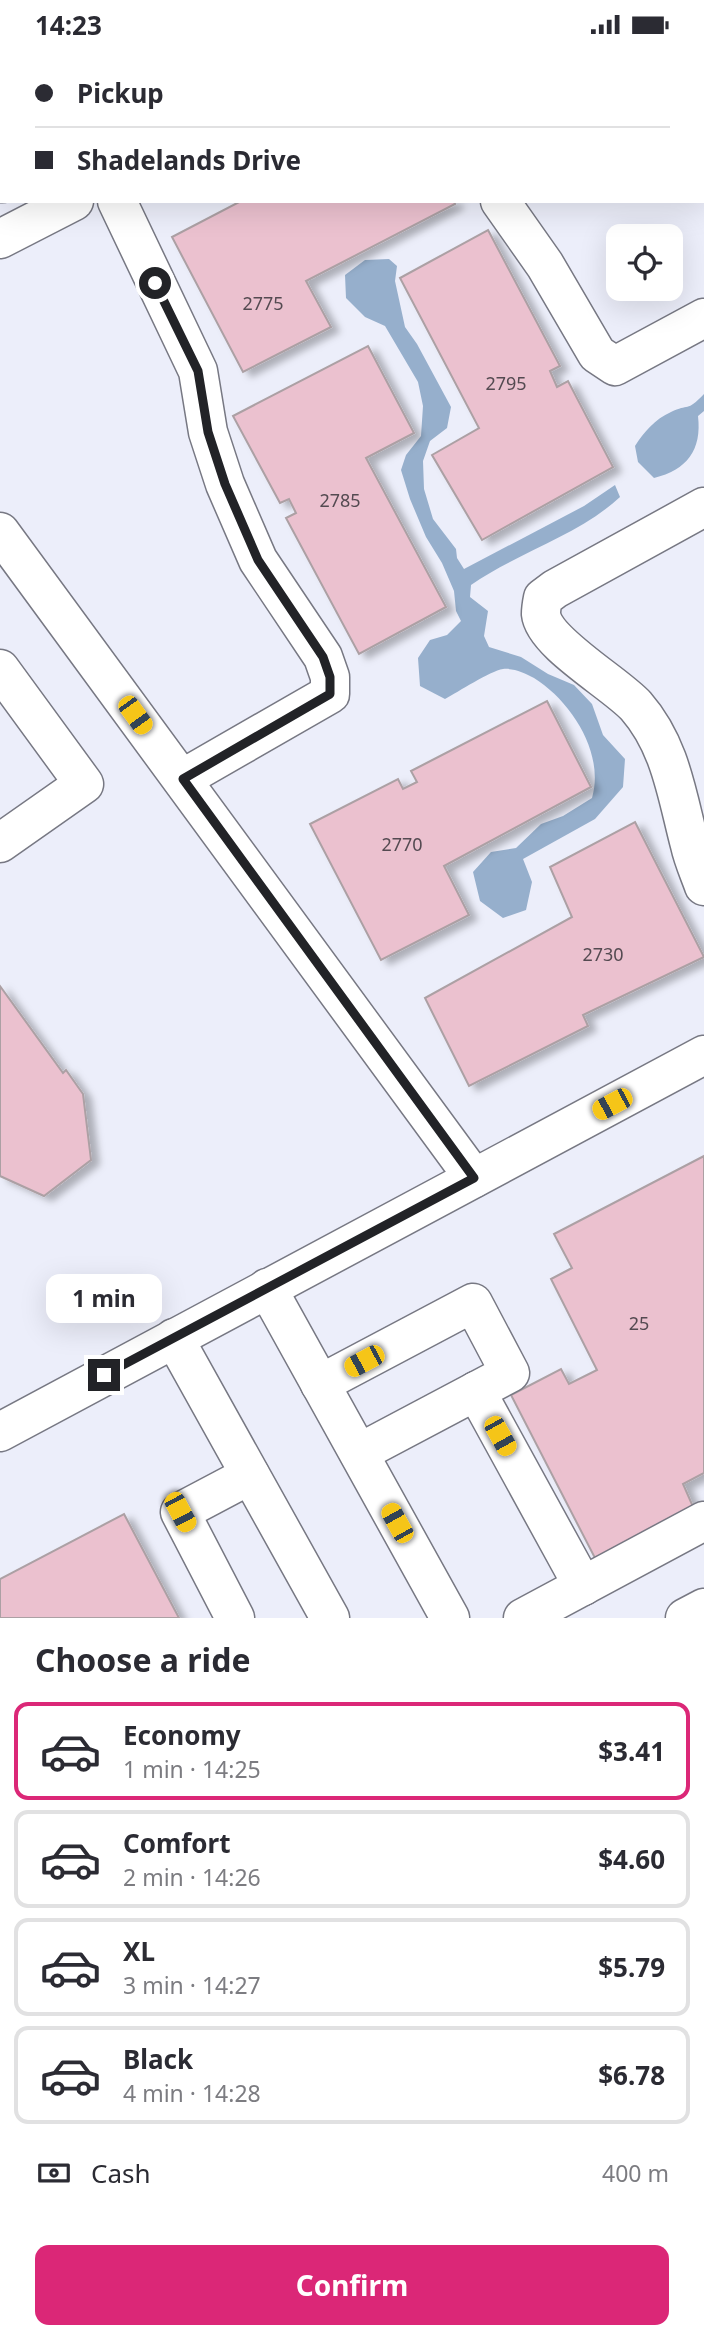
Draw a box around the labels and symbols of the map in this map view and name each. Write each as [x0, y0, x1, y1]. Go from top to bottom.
route start [139, 267, 171, 299]
house number: 2775 [242, 291, 284, 315]
house number: 2795 [485, 371, 527, 395]
house number: 2785 [319, 488, 361, 512]
car [115, 692, 156, 738]
house number: 2770 [381, 832, 423, 856]
house number: 2730 [582, 942, 624, 966]
car [589, 1085, 636, 1123]
callout: 1 min [46, 1273, 162, 1323]
house number: 25 [629, 1311, 649, 1335]
car [341, 1342, 388, 1380]
route end [88, 1359, 120, 1391]
car [481, 1413, 520, 1459]
car [161, 1489, 200, 1535]
car [378, 1500, 417, 1546]

